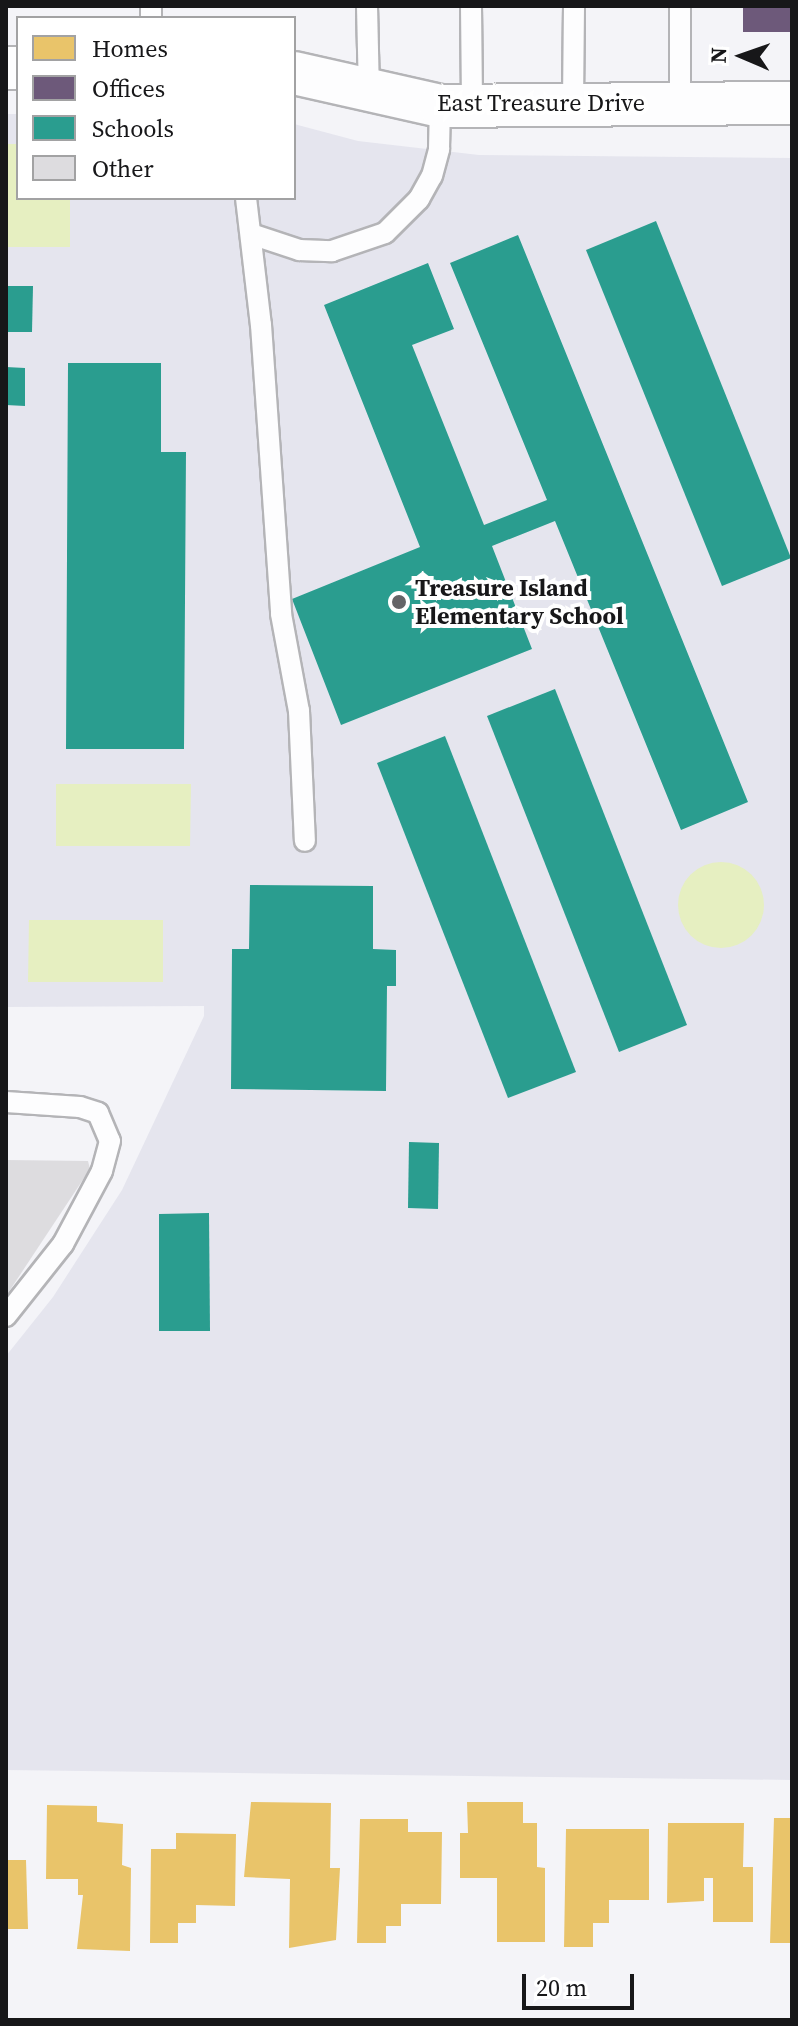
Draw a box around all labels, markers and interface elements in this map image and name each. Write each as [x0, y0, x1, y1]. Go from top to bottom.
legend [16, 16, 296, 200]
north arrow [702, 16, 782, 96]
text: Homes [92, 32, 168, 65]
text: N [703, 47, 733, 64]
text: Offices [92, 72, 165, 105]
street label: East Treasure Drive [437, 89, 645, 117]
text: Schools [92, 112, 174, 145]
text: Other [92, 152, 154, 185]
place label: Treasure Island Elementary School [415, 574, 624, 630]
marker: Treasure Island Elementary School [390, 593, 408, 611]
scale bar [526, 1958, 638, 2008]
text: 20 m [536, 1971, 587, 2004]

